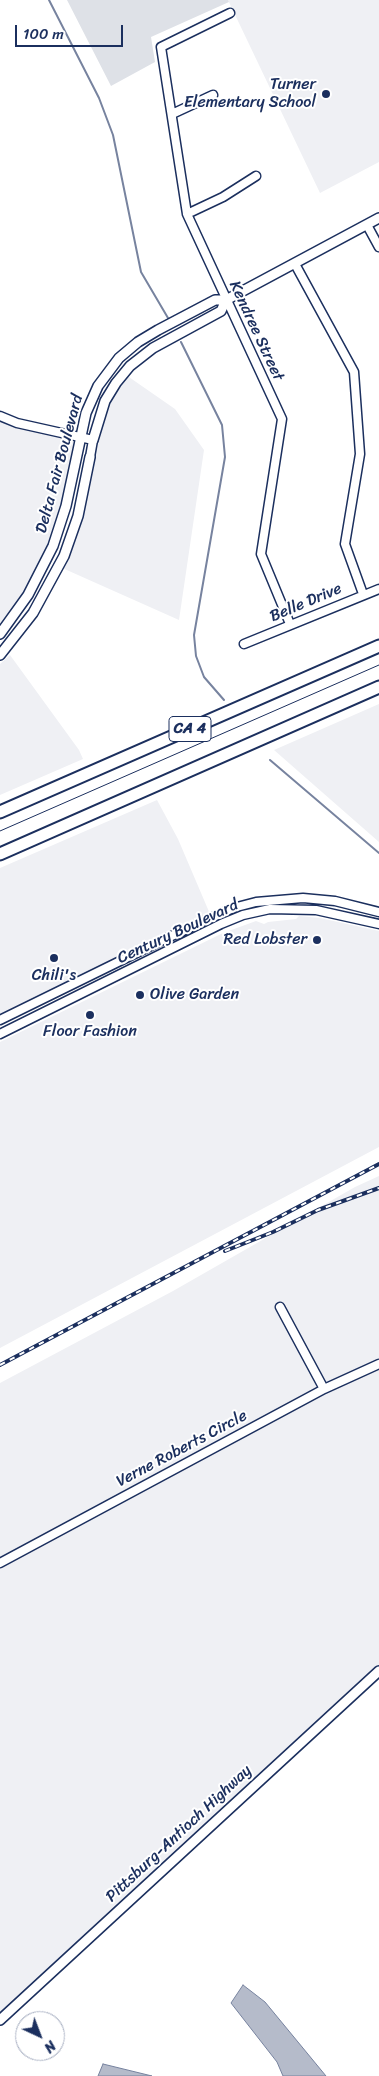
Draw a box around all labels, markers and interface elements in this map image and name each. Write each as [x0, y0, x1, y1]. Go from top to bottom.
scale bar [18, 15, 125, 47]
text: 100 m [23, 21, 64, 47]
place label: Turner Elementary School [184, 75, 316, 113]
marker: Turner Elementary School [320, 88, 332, 100]
street label: Kendree Street [224, 278, 288, 384]
street label: Delta Fair Boulevard [32, 392, 88, 536]
street label: Belle Drive [267, 579, 345, 627]
road number: CA 4 [169, 716, 211, 742]
street label: Century Boulevard [115, 896, 241, 968]
place label: Red Lobster [224, 930, 307, 950]
marker: Red Lobster [311, 934, 323, 946]
marker: Chili's [48, 952, 60, 964]
place label: Chili's [32, 966, 76, 986]
place label: Olive Garden [150, 985, 239, 1005]
marker: Olive Garden [134, 989, 146, 1001]
marker: Floor Fashion [84, 1009, 96, 1021]
place label: Floor Fashion [43, 1022, 137, 1042]
street label: Verne Roberts Circle [113, 1406, 251, 1492]
street label: Pittsburg-Antioch Highway [102, 1761, 256, 1907]
north arrow [15, 2011, 65, 2061]
text: N [38, 2034, 62, 2059]

